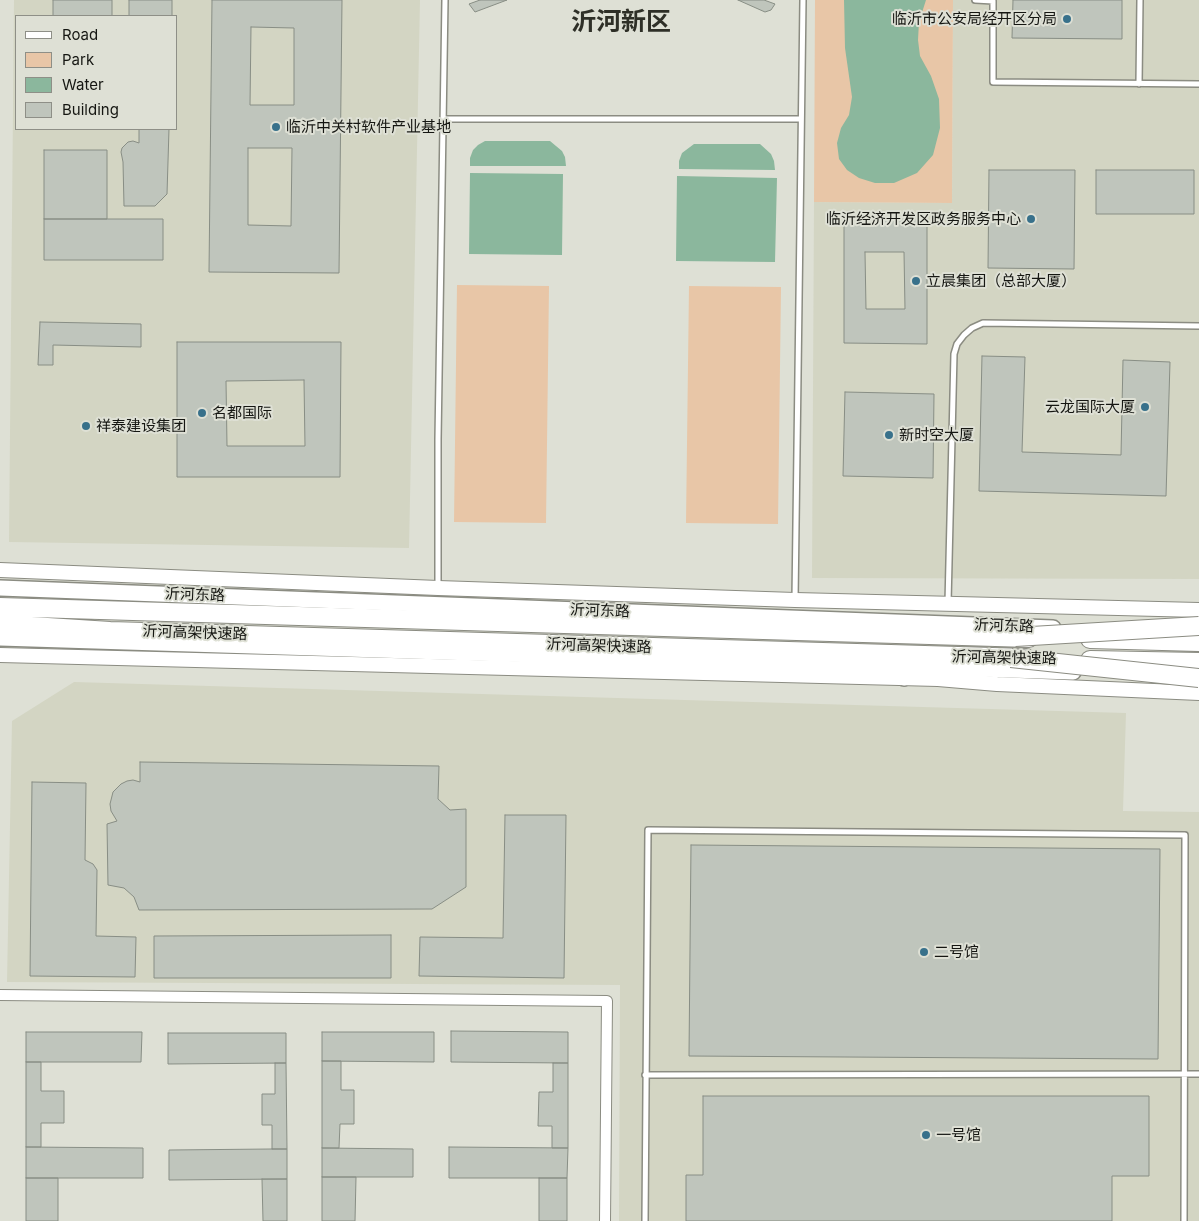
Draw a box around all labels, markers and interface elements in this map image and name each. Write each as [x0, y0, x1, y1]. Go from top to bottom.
district label: 沂河新区 [571, 7, 671, 37]
place label: 临沂市公安局经开区分局 [892, 10, 1057, 28]
marker: 临沂市公安局经开区分局 [1061, 13, 1073, 25]
legend [15, 15, 178, 130]
text: Road [62, 25, 98, 44]
text: Park [62, 50, 94, 69]
text: Water [62, 75, 104, 94]
text: Building [62, 100, 119, 119]
place label: 临沂中关村软件产业基地 [286, 118, 451, 136]
marker: 临沂中关村软件产业基地 [270, 121, 282, 133]
place label: 临沂经济开发区政务服务中心 [826, 210, 1021, 228]
marker: 临沂经济开发区政务服务中心 [1025, 213, 1037, 225]
place label: 立晨集团（总部大厦） [926, 272, 1076, 290]
marker: 立晨集团（总部大厦） [910, 275, 922, 287]
place label: 云龙国际大厦 [1045, 398, 1135, 416]
marker: 云龙国际大厦 [1139, 401, 1151, 413]
place label: 名都国际 [212, 404, 272, 422]
marker: 名都国际 [196, 407, 208, 419]
place label: 祥泰建设集团 [96, 417, 186, 435]
marker: 祥泰建设集团 [80, 420, 92, 432]
place label: 新时空大厦 [899, 426, 974, 444]
marker: 新时空大厦 [883, 429, 895, 441]
street label: 沂河东路 [165, 585, 225, 605]
street label: 沂河东路 [570, 601, 630, 621]
street label: 沂河东路 [974, 616, 1034, 636]
street label: 沂河高架快速路 [142, 622, 248, 644]
street label: 沂河高架快速路 [546, 635, 652, 657]
street label: 沂河高架快速路 [951, 648, 1057, 668]
place label: 二号馆 [934, 943, 979, 961]
marker: 二号馆 [918, 946, 930, 958]
place label: 一号馆 [936, 1126, 981, 1144]
marker: 一号馆 [920, 1129, 932, 1141]

